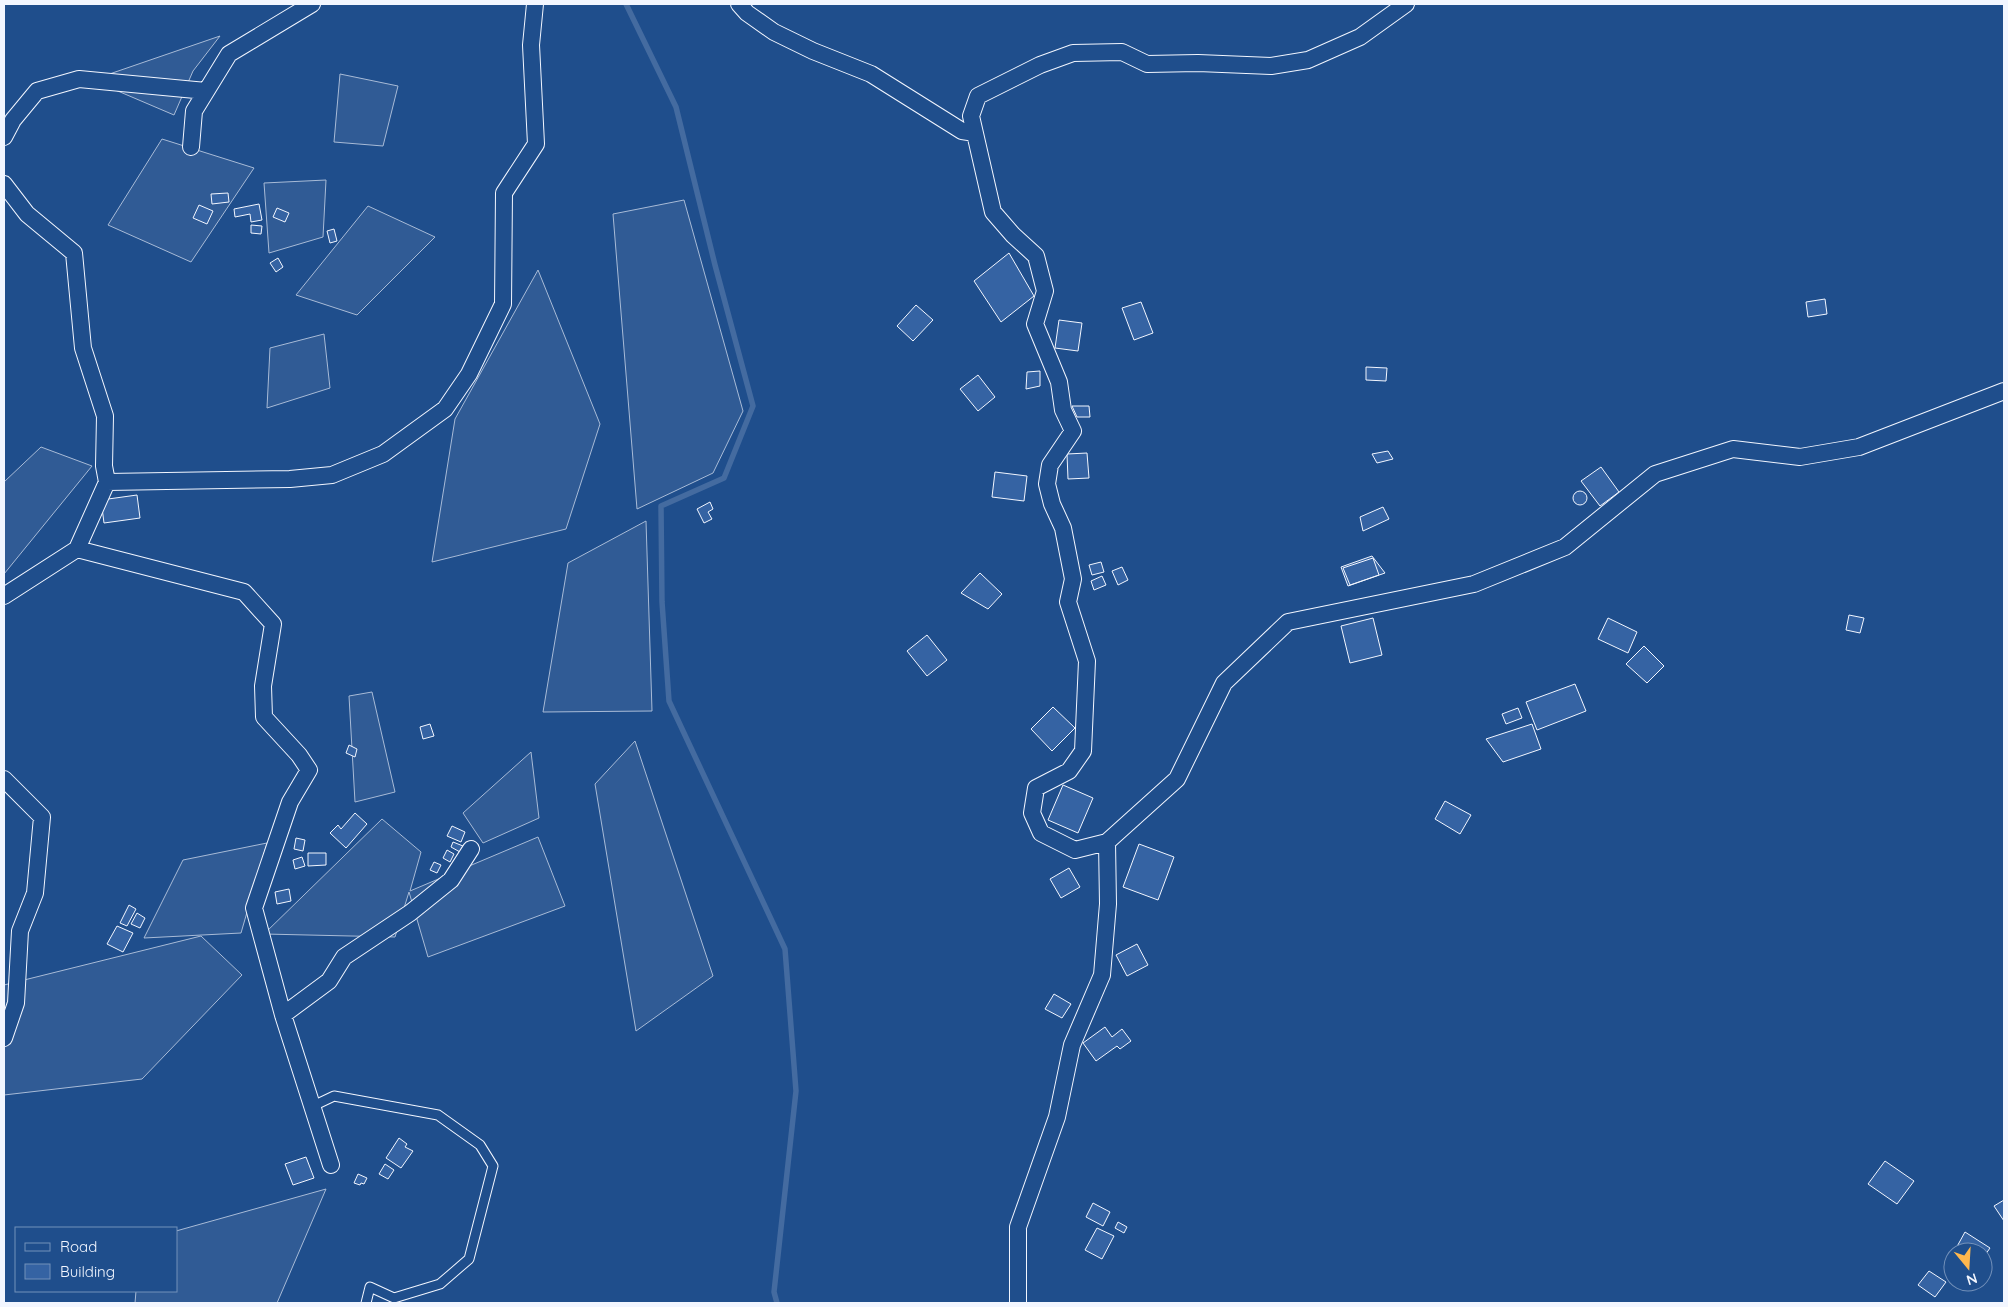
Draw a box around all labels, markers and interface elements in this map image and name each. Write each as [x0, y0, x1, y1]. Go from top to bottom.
legend [15, 1227, 178, 1292]
text: Road [60, 1237, 97, 1256]
north arrow [1943, 1242, 1993, 1292]
text: Building [60, 1262, 115, 1281]
text: N [1964, 1269, 1980, 1290]

